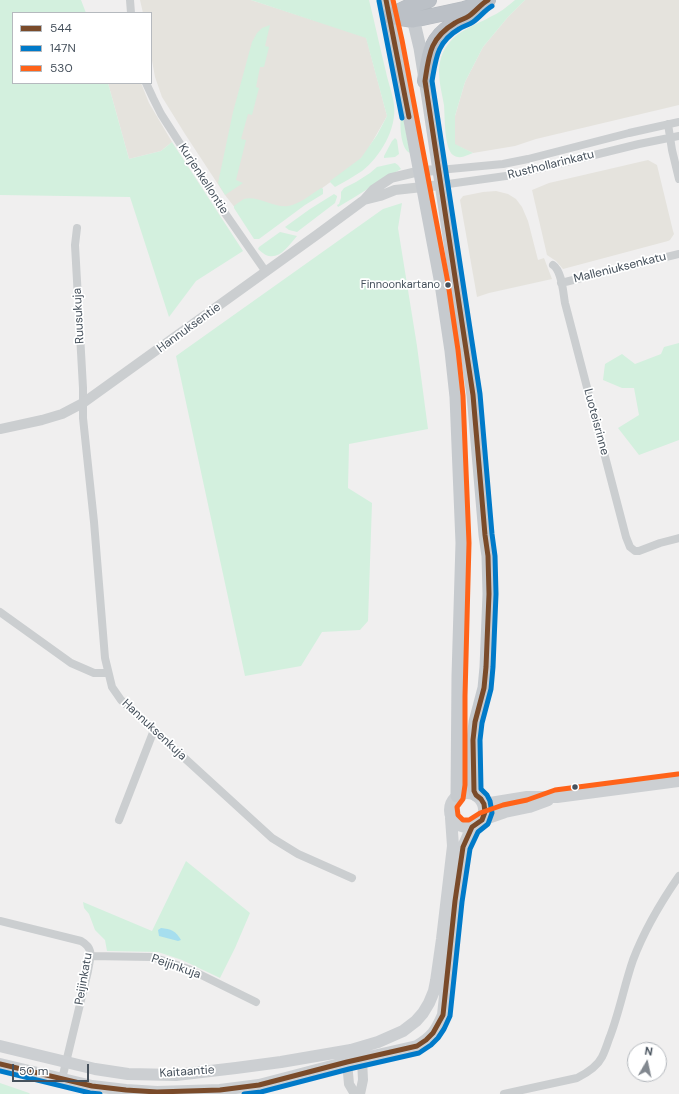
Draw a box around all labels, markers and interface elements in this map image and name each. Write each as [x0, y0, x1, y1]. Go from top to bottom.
legend [12, 12, 152, 84]
text: 544 [50, 20, 72, 36]
text: 147N [50, 40, 76, 56]
text: 530 [50, 60, 73, 76]
street label: Kurjenkellontie [175, 141, 231, 217]
street label: Rusthollarinkatu [506, 147, 596, 183]
street label: Malleniuksenkatu [572, 250, 668, 286]
place label: Finnoonkartano [361, 278, 440, 292]
marker: Finnoonkartano [443, 280, 453, 290]
street label: Ruusukuja [70, 288, 88, 344]
street label: Hannuksentie [154, 300, 224, 356]
street label: Luoteisrinne [580, 387, 612, 457]
street label: Hannuksenkuja [119, 696, 189, 764]
unlabelled marker [570, 782, 580, 792]
street label: Peijinkatu [72, 952, 96, 1006]
street label: Peijinkuja [149, 952, 203, 982]
north arrow [627, 1042, 667, 1082]
text: N [644, 1044, 654, 1059]
scale bar [14, 1056, 91, 1082]
text: 50 m [19, 1063, 48, 1079]
street label: Kaitaantie [159, 1063, 215, 1081]

